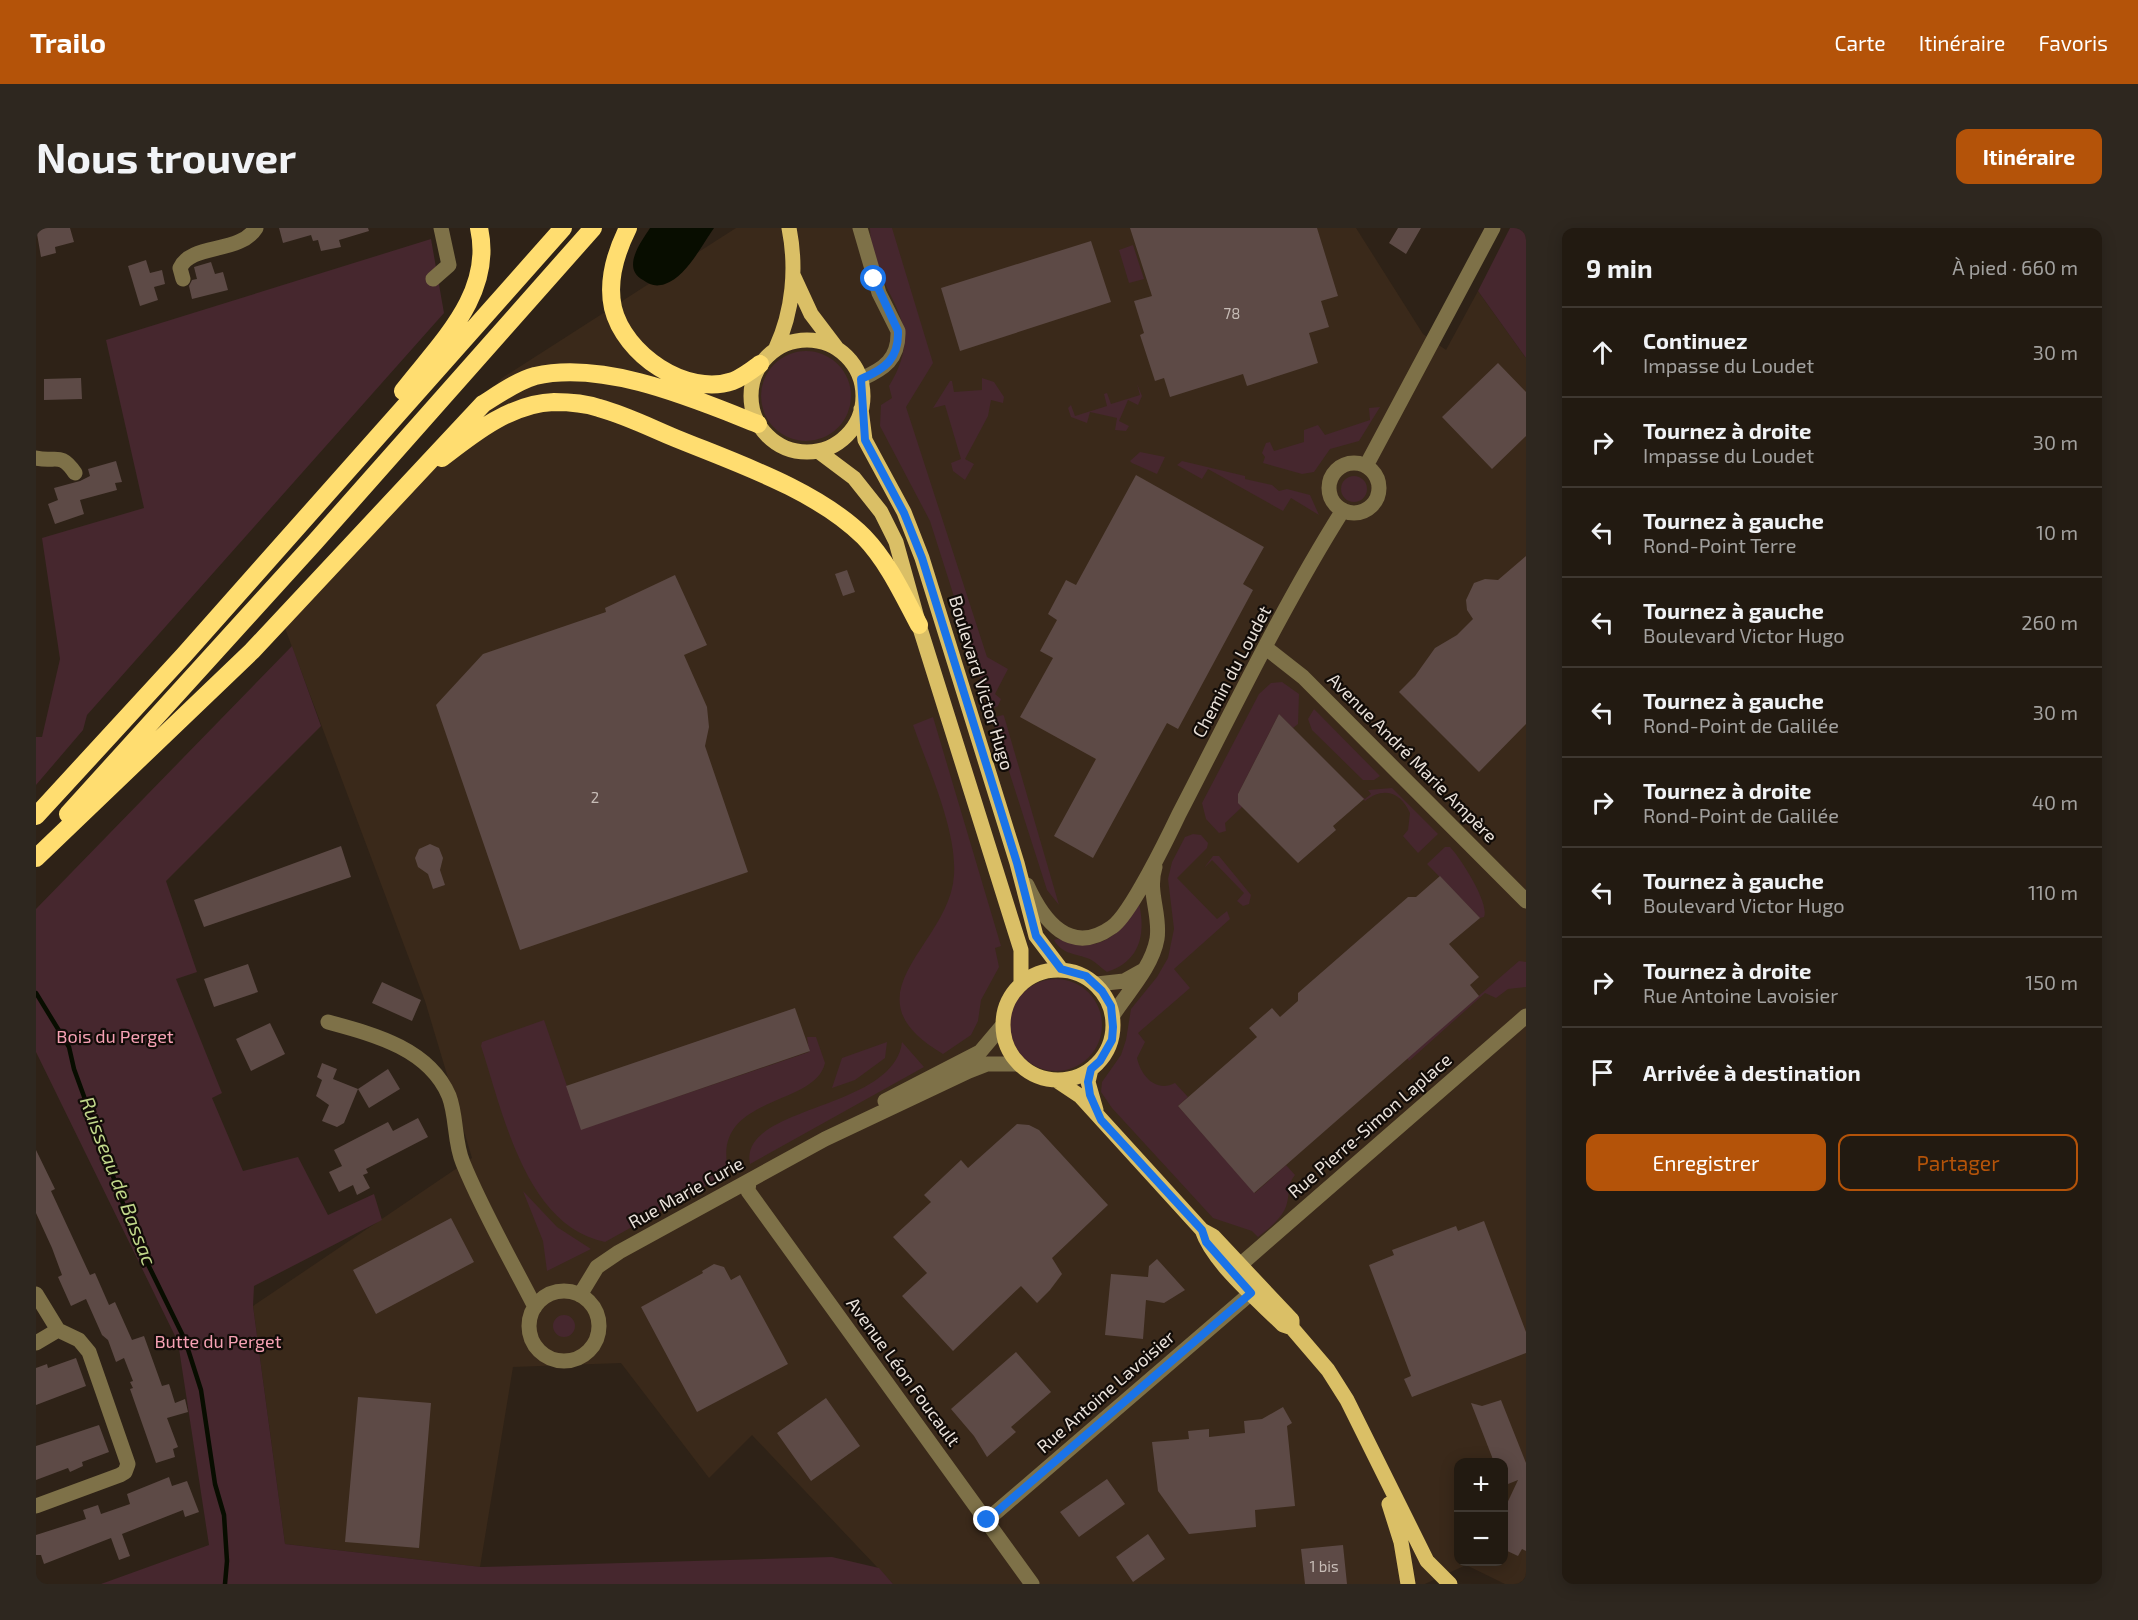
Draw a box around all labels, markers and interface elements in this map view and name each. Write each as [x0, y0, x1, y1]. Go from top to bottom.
text: Trailo [30, 25, 106, 59]
text: Carte [1834, 30, 1886, 55]
text: Itinéraire [1919, 30, 2005, 55]
text: Favoris [2038, 30, 2108, 55]
button: Itinéraire [1956, 129, 2102, 184]
text: Nous trouver [36, 131, 296, 181]
text: 9 min [1586, 252, 1653, 283]
text: À pied · 660 m [1952, 255, 2078, 279]
route start [860, 265, 886, 291]
house number: 78 [1224, 304, 1240, 322]
text: Continuez [1643, 327, 1747, 353]
icon: ahead [1586, 336, 1619, 369]
text: 30 m [2033, 340, 2078, 364]
text: Impasse du Loudet [1643, 353, 1814, 377]
text: Tournez à droite [1643, 417, 1812, 443]
icon: right [1586, 426, 1619, 459]
text: 30 m [2033, 430, 2078, 454]
text: Impasse du Loudet [1643, 443, 1814, 467]
text: Tournez à gauche [1643, 507, 1824, 533]
icon: left [1586, 516, 1619, 549]
text: 10 m [2036, 520, 2078, 544]
text: Rond-Point Terre [1643, 533, 1797, 557]
street label: Boulevard Victor Hugo [945, 593, 1019, 773]
text: Tournez à gauche [1643, 597, 1824, 623]
street label: Chemin du Loudet [1187, 602, 1275, 741]
icon: left [1586, 606, 1619, 639]
text: 260 m [2021, 610, 2078, 634]
text: Boulevard Victor Hugo [1643, 623, 1845, 647]
street label: Avenue André Marie Ampère [1323, 668, 1502, 847]
text: Tournez à gauche [1643, 687, 1824, 713]
icon: left [1586, 696, 1619, 729]
text: 30 m [2033, 700, 2078, 724]
text: Rond-Point de Galilée [1643, 713, 1839, 737]
text: Tournez à droite [1643, 777, 1812, 803]
icon: right [1586, 786, 1619, 819]
house number: 2 [591, 788, 599, 806]
text: 40 m [2032, 790, 2078, 814]
text: Rond-Point de Galilée [1643, 803, 1839, 827]
text: Tournez à gauche [1643, 867, 1824, 893]
icon: left [1586, 876, 1619, 909]
text: 110 m [2028, 880, 2078, 904]
text: Boulevard Victor Hugo [1643, 893, 1845, 917]
text: Tournez à droite [1643, 957, 1812, 983]
icon: right [1586, 966, 1619, 999]
text: 150 m [2025, 970, 2078, 994]
text: Rue Antoine Lavoisier [1643, 983, 1838, 1007]
park label: Bois du Perget [56, 1025, 174, 1047]
street label: Rue Pierre-Simon Laplace [1283, 1048, 1456, 1202]
icon: arrive [1586, 1056, 1619, 1089]
text: Arrivée à destination [1643, 1059, 1861, 1085]
water label: Ruisseau de Bassac [76, 1093, 162, 1269]
button: Enregistrer [1586, 1134, 1826, 1191]
button: Partager [1838, 1134, 2078, 1191]
street label: Rue Marie Curie [624, 1151, 747, 1233]
street label: Avenue Léon Foucault [842, 1293, 965, 1450]
street label: Rue Antoine Lavoisier [1032, 1325, 1179, 1457]
park label: Butte du Perget [154, 1330, 282, 1352]
map controls [1454, 1458, 1508, 1566]
button: + [1454, 1458, 1508, 1512]
route end [973, 1506, 999, 1532]
button: − [1454, 1512, 1508, 1566]
house number: 1 bis [1309, 1557, 1339, 1575]

